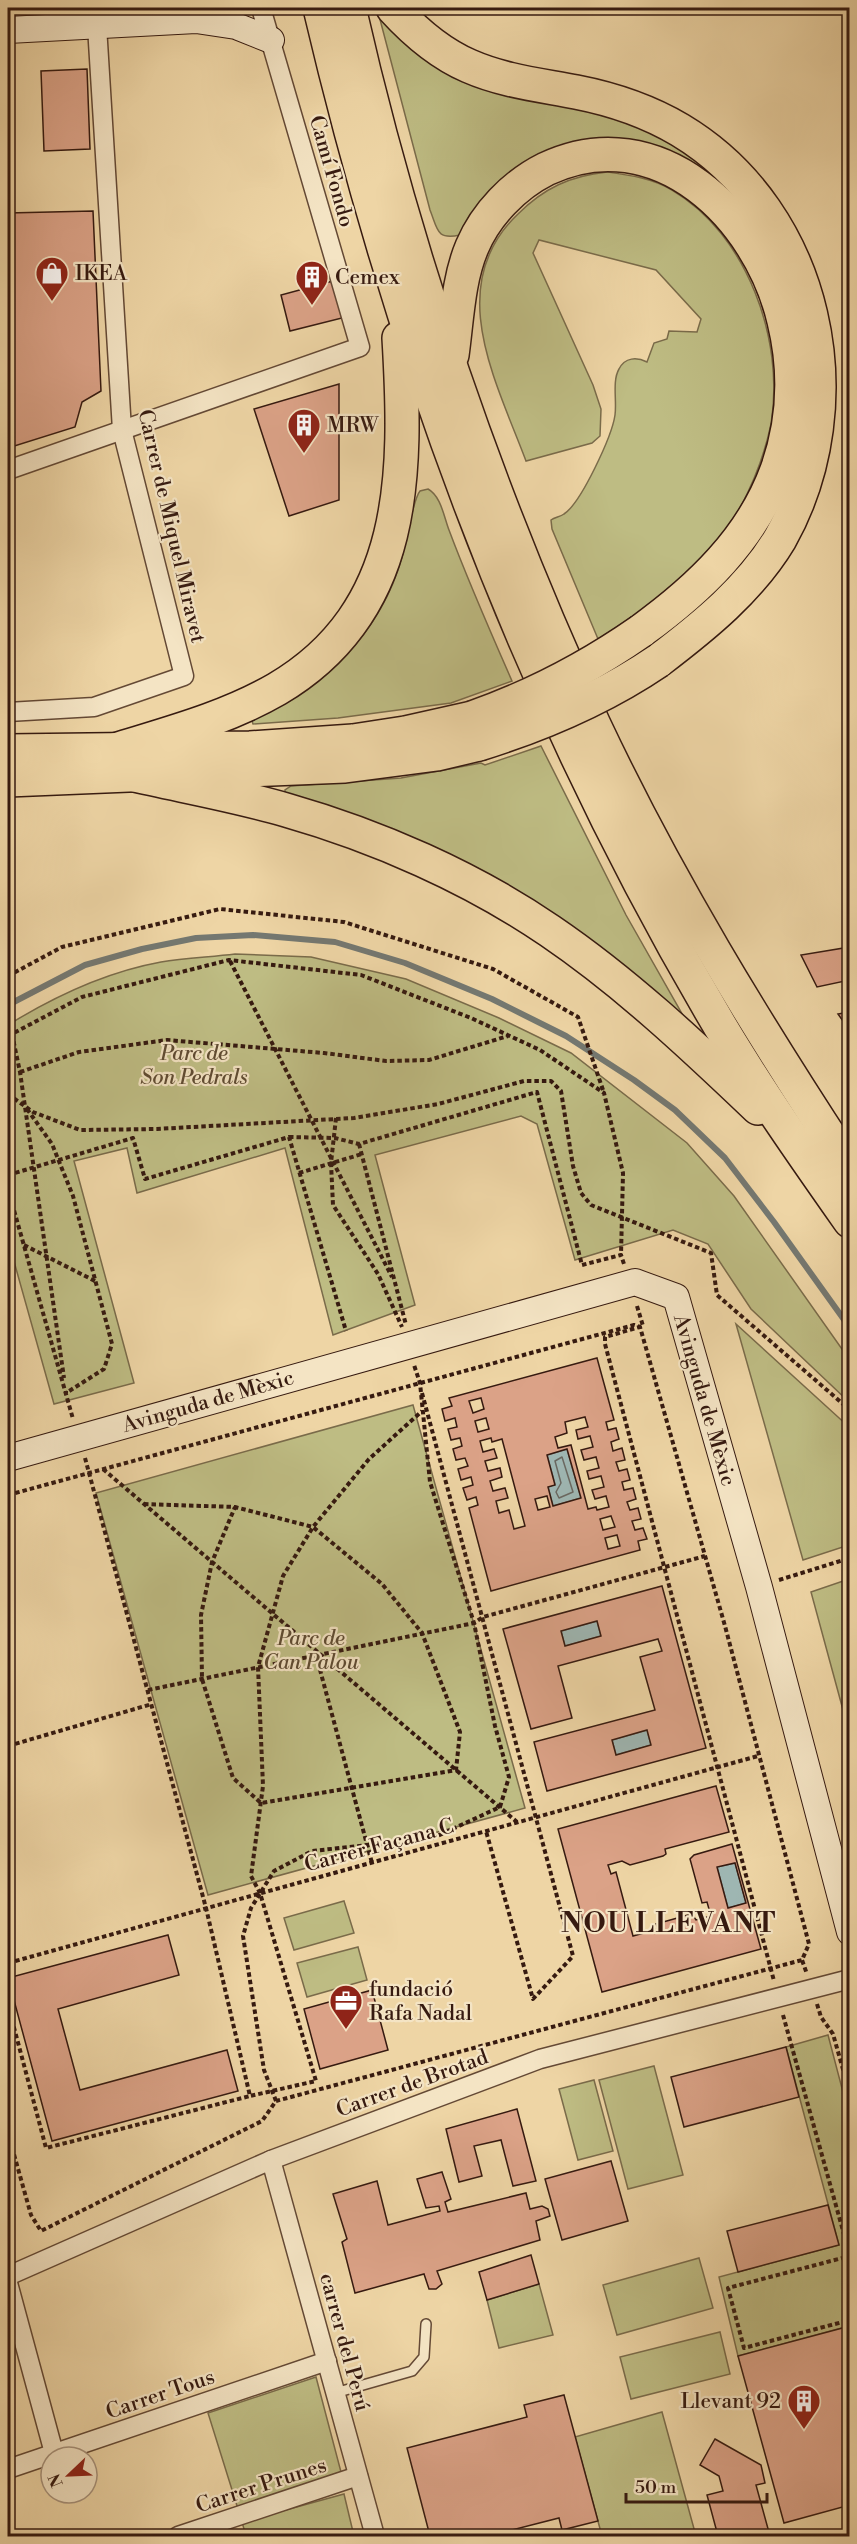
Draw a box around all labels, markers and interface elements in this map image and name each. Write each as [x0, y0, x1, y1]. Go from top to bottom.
street label: Camí Fondo [303, 112, 359, 230]
shop icon: IKEA [34, 255, 70, 302]
building icon: Cemex [294, 259, 330, 306]
place label: IKEA [75, 261, 128, 287]
place label: Cemex [335, 265, 400, 291]
street label: Carrer de Miquel Miravet [131, 407, 211, 646]
building icon: MRW [286, 407, 322, 454]
place label: MRW [327, 413, 379, 439]
park label: Parc de Son Pedrals [140, 1041, 248, 1091]
street label: Avinguda de Mèxic [667, 1311, 741, 1489]
street label: Avinguda de Mèxic [119, 1365, 297, 1439]
park label: Parc de Can Palou [263, 1626, 359, 1676]
street label: Carrer Façana C [302, 1814, 457, 1878]
district label: NOU LLEVANT [561, 1907, 777, 1941]
place label: fundació Rafa Nadal [369, 1977, 472, 2027]
office icon: fundació Rafa Nadal [328, 1983, 364, 2030]
street label: Carrer de Brotad [333, 2044, 492, 2123]
street label: carrer del Perú [313, 2270, 375, 2414]
street label: Carrer Tous [103, 2364, 218, 2426]
building icon: Llevant 92 [786, 2383, 822, 2430]
place label: Llevant 92 [680, 2389, 781, 2415]
north arrow [39, 2445, 99, 2505]
street label: Carrer Prunes [193, 2453, 330, 2519]
scale bar [626, 2466, 767, 2504]
text: N [44, 2470, 68, 2490]
text: 50 m [635, 2476, 677, 2499]

